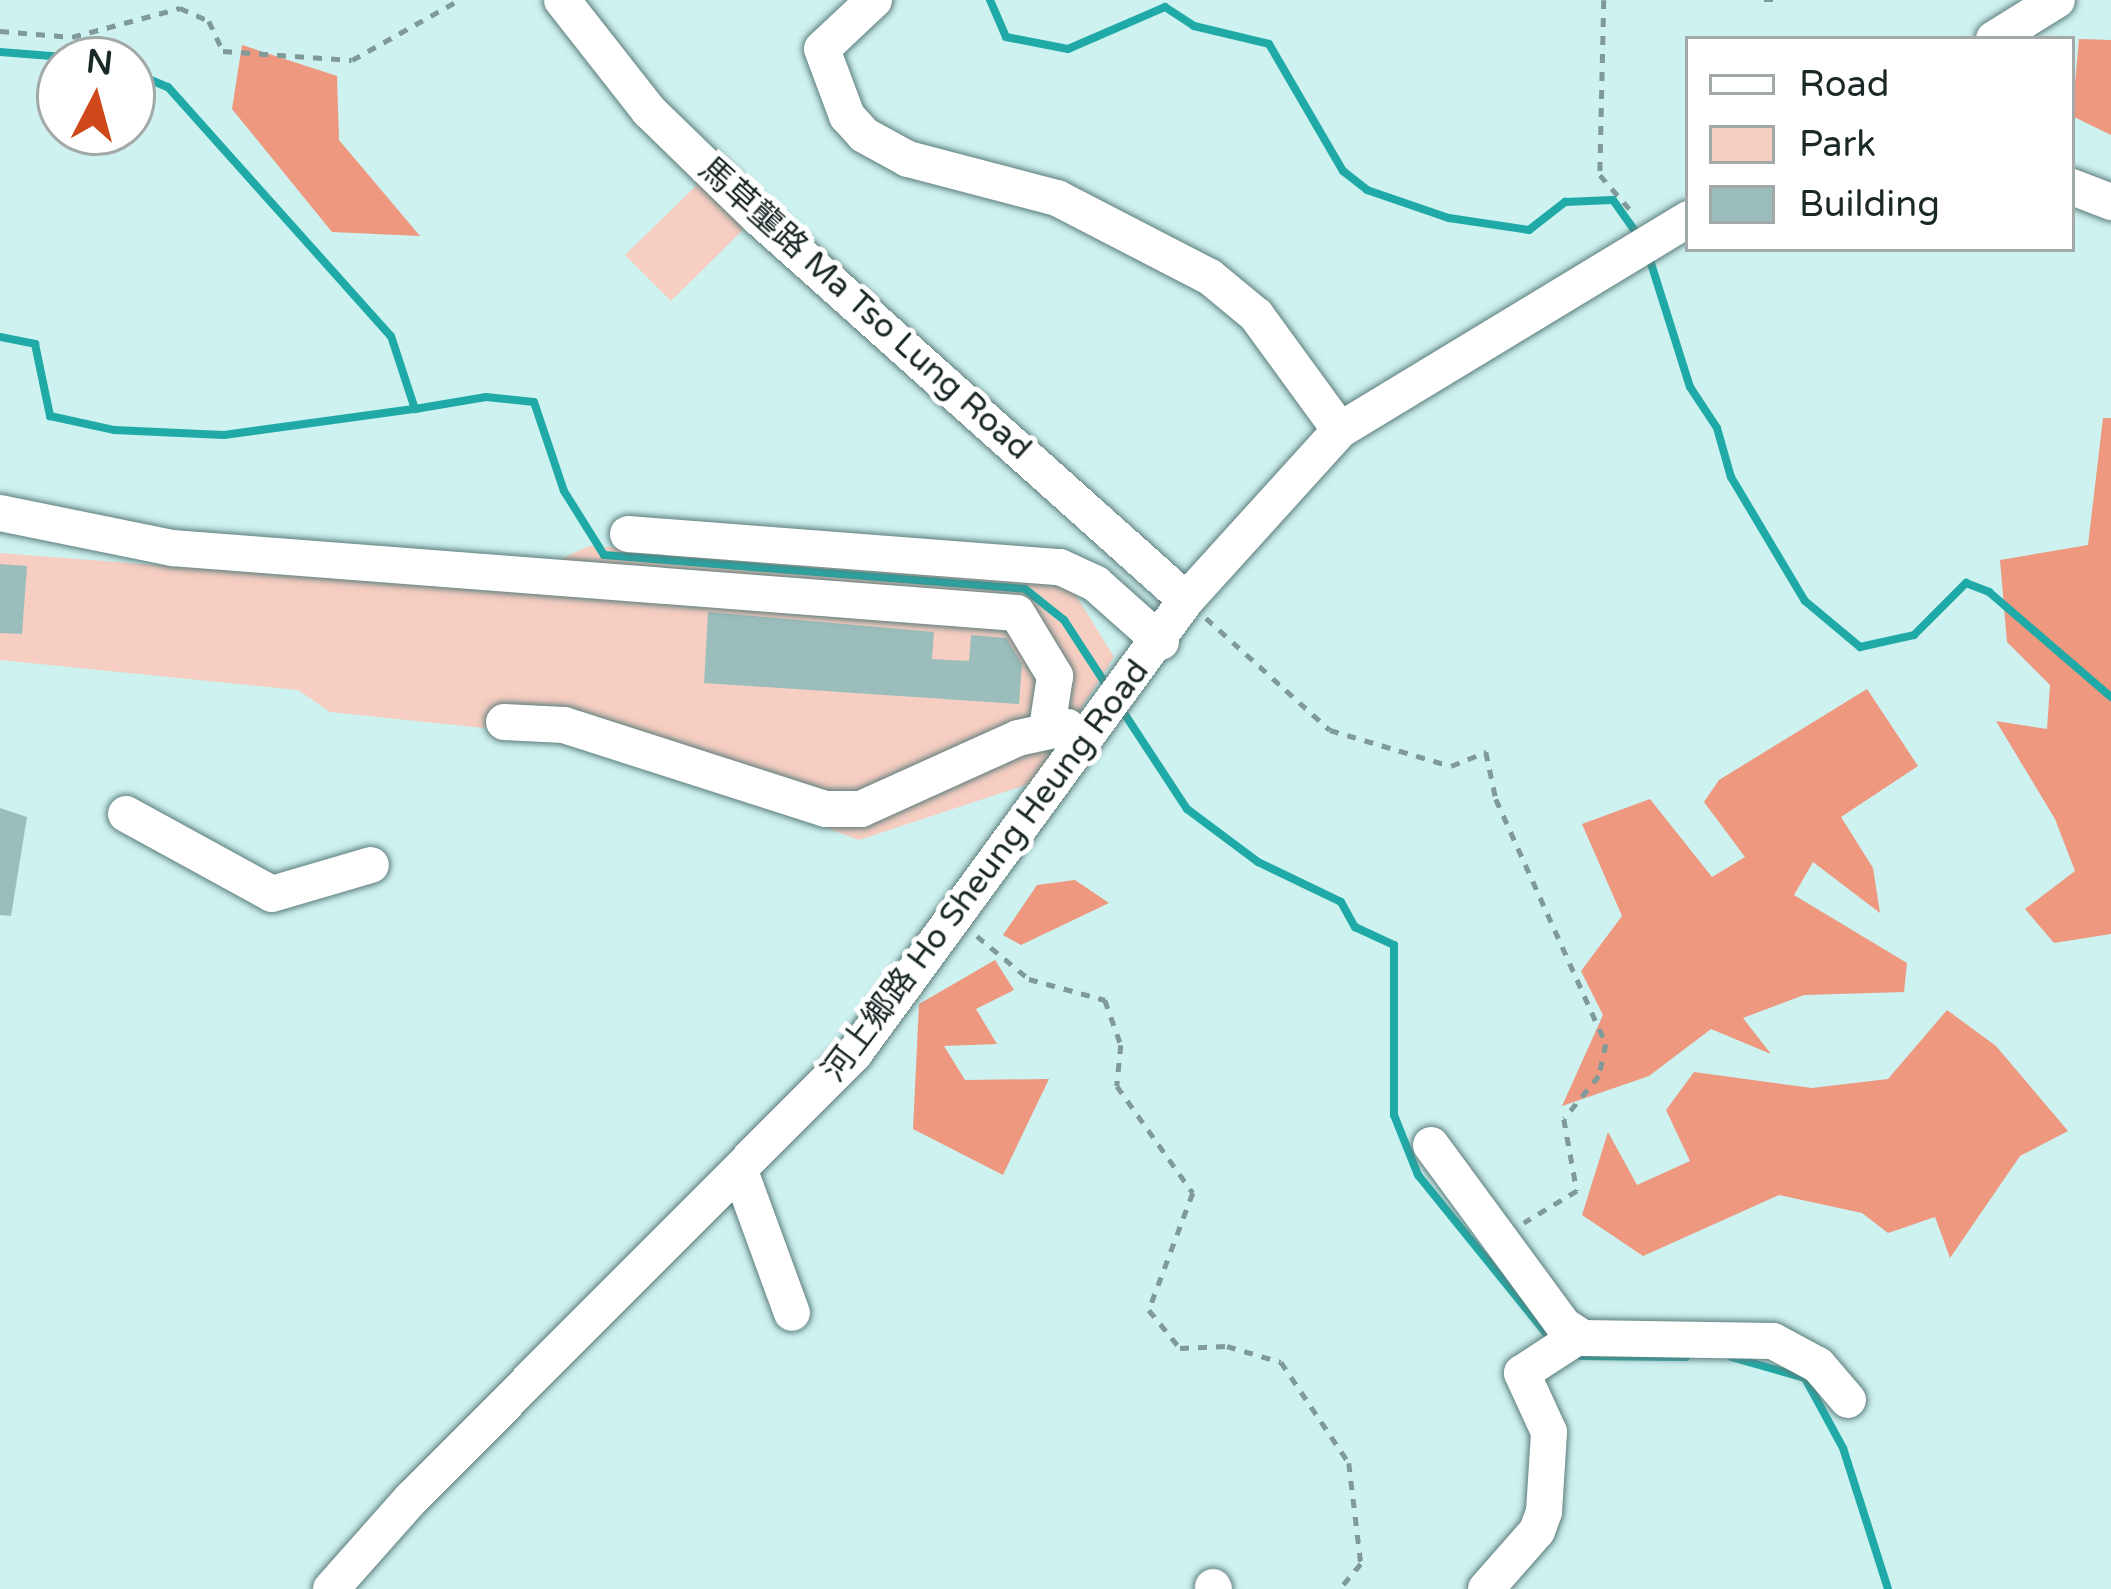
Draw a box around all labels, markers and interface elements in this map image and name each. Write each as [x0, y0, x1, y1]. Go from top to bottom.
north arrow [36, 36, 156, 156]
legend [1685, 36, 2075, 252]
text: N [84, 42, 115, 83]
text: Road [1799, 63, 1889, 106]
text: Park [1799, 123, 1876, 166]
street label: 馬草壟路 Ma Tso Lung Road [691, 149, 1039, 469]
text: Building [1799, 183, 1940, 226]
street label: 河上鄉路 Ho Sheung Heung Road [814, 652, 1158, 1090]

